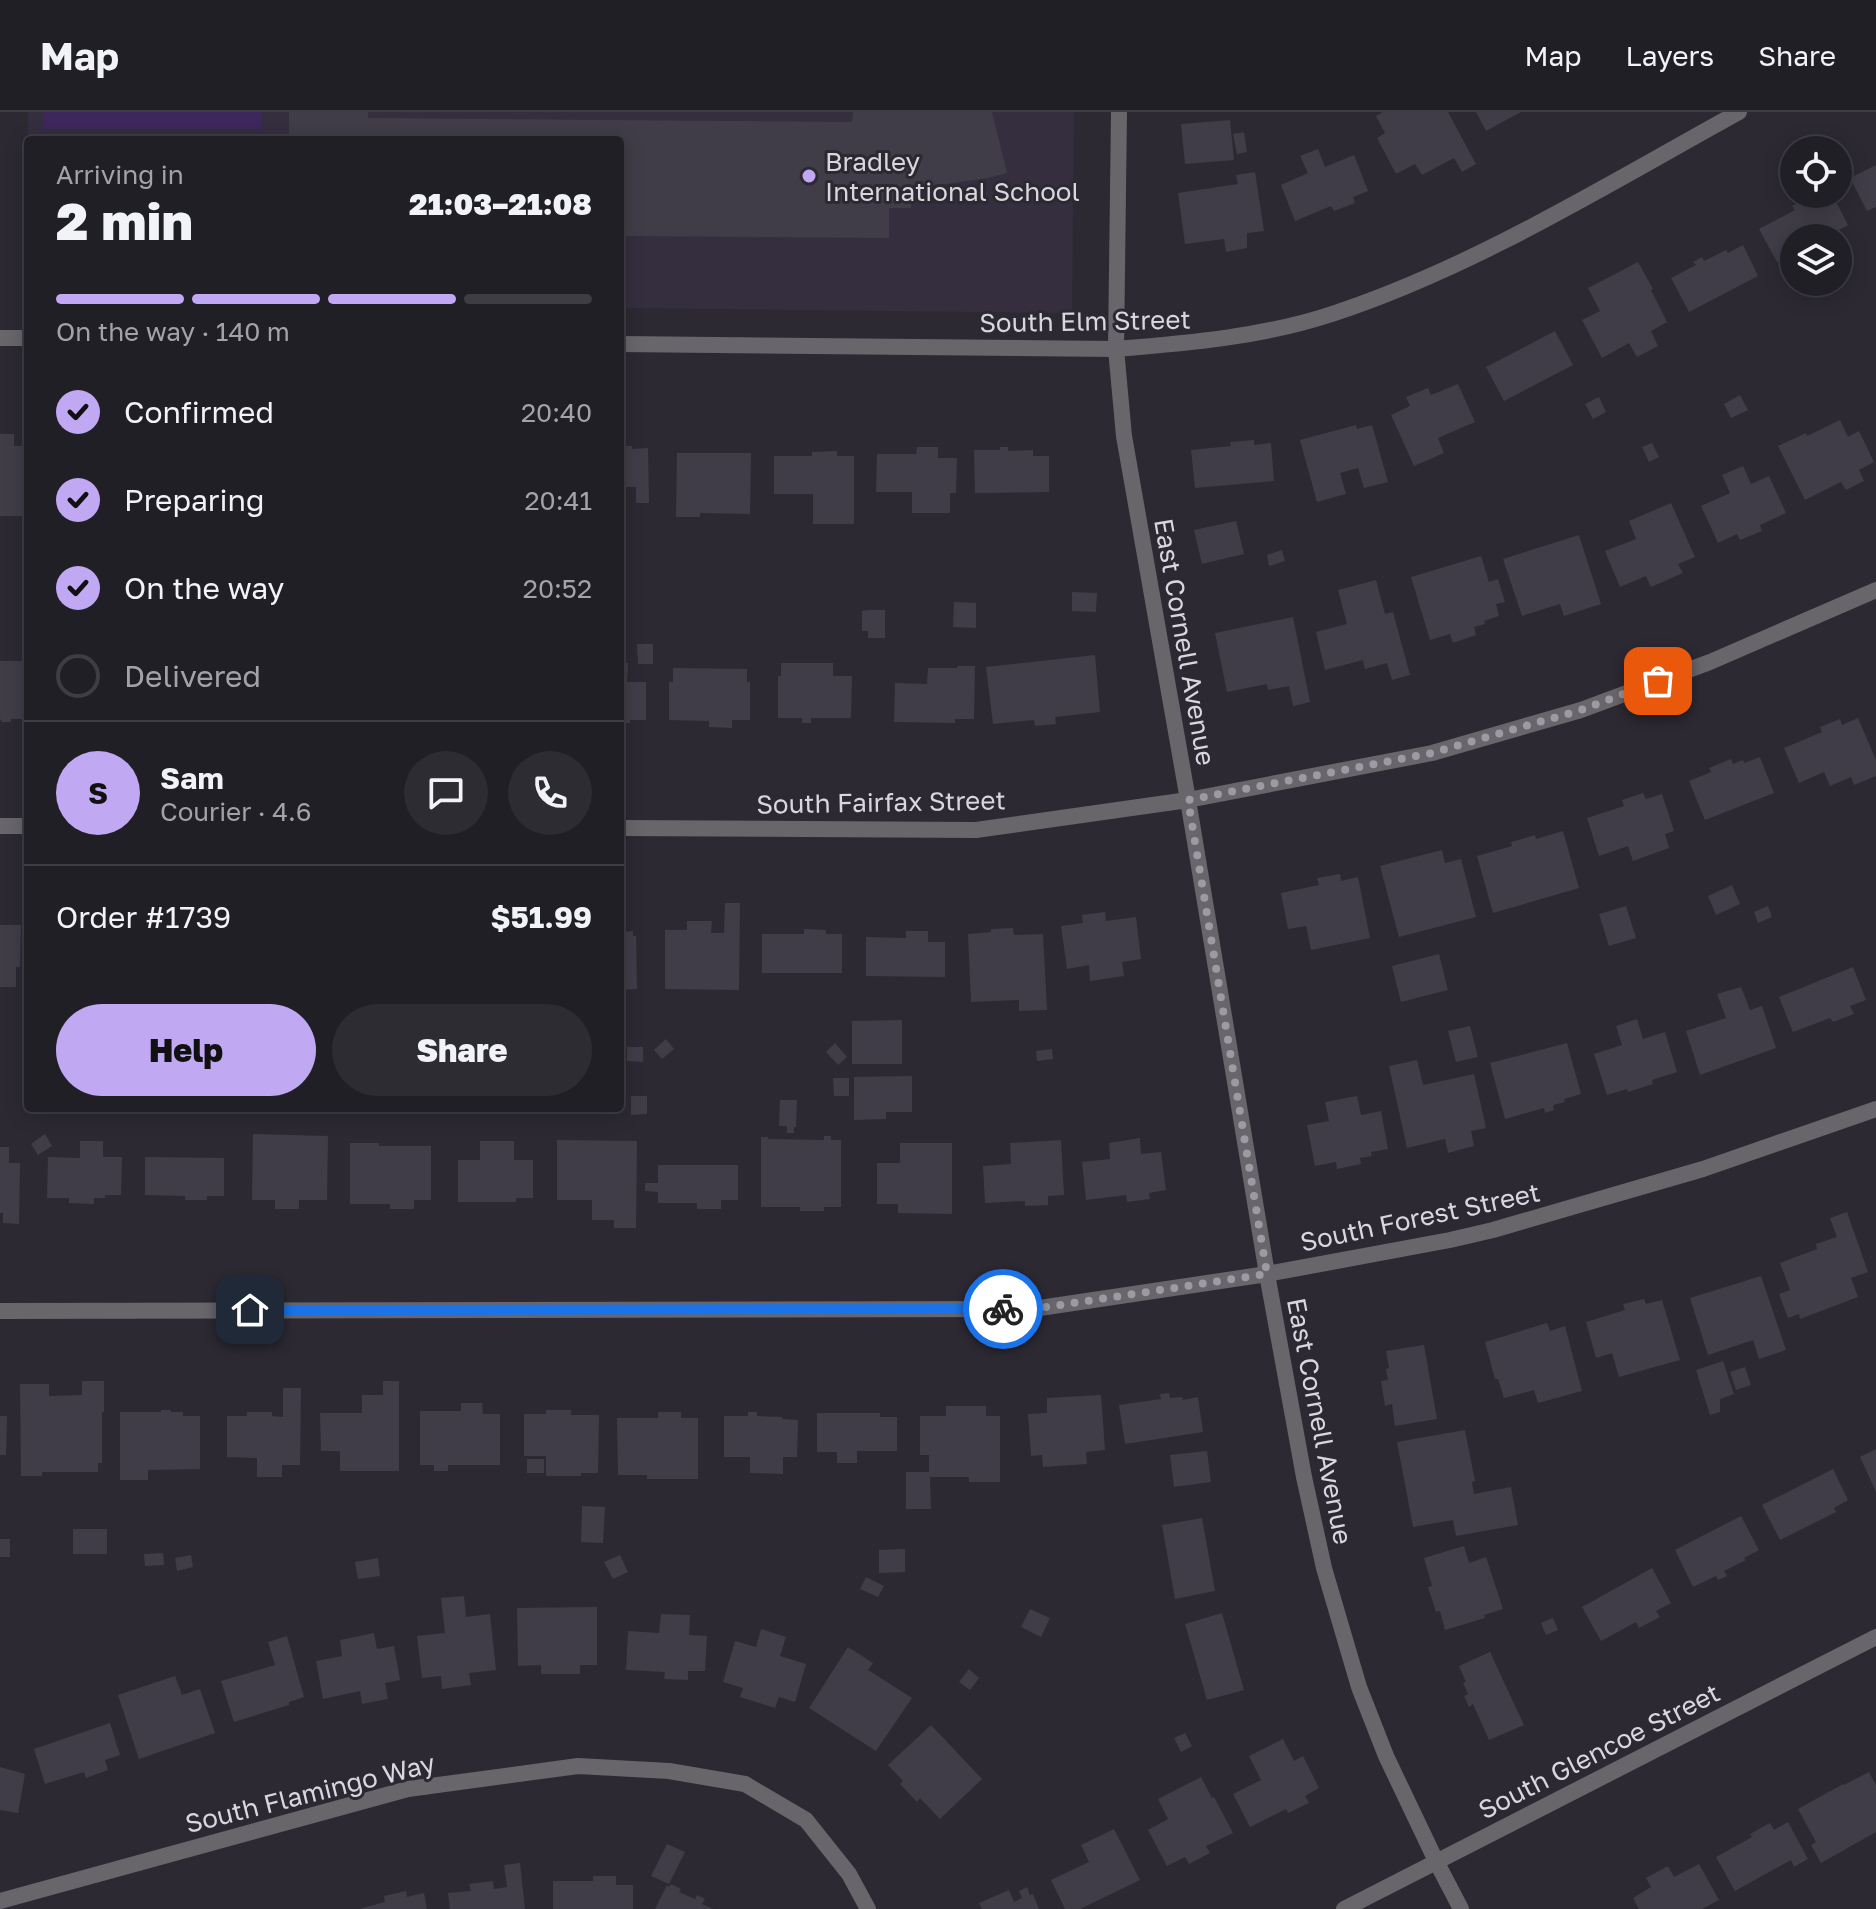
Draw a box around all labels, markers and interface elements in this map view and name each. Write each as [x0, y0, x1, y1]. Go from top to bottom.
text: Map [40, 33, 119, 78]
text: Map [1524, 39, 1582, 72]
text: Layers [1626, 39, 1714, 72]
text: Share [1758, 39, 1836, 72]
map controls [1780, 136, 1852, 296]
button: locate [1780, 136, 1852, 208]
place label: Bradley International School [825, 146, 1080, 207]
text: Arriving in [56, 159, 184, 190]
marker: Bradley International School [800, 167, 818, 185]
text: 21:03–21:08 [409, 186, 592, 222]
text: 2 min [56, 189, 193, 251]
button: layers [1780, 224, 1852, 296]
street label: South Elm Street [979, 304, 1191, 338]
text: On the way · 140 m [56, 316, 290, 347]
icon: check [56, 390, 100, 434]
text: Confirmed [124, 394, 274, 430]
text: 20:40 [521, 397, 592, 428]
icon: check [56, 478, 100, 522]
text: Preparing [124, 482, 265, 518]
text: 20:41 [525, 485, 592, 516]
street label: East Cornell Avenue [1148, 516, 1222, 768]
icon: check [56, 566, 100, 610]
text: On the way [124, 570, 284, 606]
text: 20:52 [523, 573, 592, 604]
pin [1624, 647, 1692, 715]
text: Delivered [124, 658, 261, 694]
icon: bag [1636, 659, 1680, 703]
button: chat [404, 751, 488, 835]
button: phone [508, 751, 592, 835]
text: Sam [160, 760, 224, 796]
text: S [88, 775, 108, 811]
street label: South Fairfax Street [756, 784, 1006, 820]
text: Courier · 4.6 [160, 796, 312, 827]
text: Order #1739 [56, 899, 231, 935]
text: $51.99 [490, 899, 592, 935]
button: Help [56, 1004, 316, 1096]
button: Share [332, 1004, 592, 1096]
street label: South Forest Street [1297, 1176, 1543, 1258]
courier [963, 1269, 1043, 1349]
pin [216, 1276, 284, 1344]
icon: bike [981, 1287, 1025, 1331]
icon: home [228, 1288, 272, 1332]
street label: East Cornell Avenue [1281, 1295, 1359, 1547]
street label: South Glencoe Street [1473, 1677, 1725, 1825]
street label: South Flamingo Way [182, 1747, 438, 1839]

